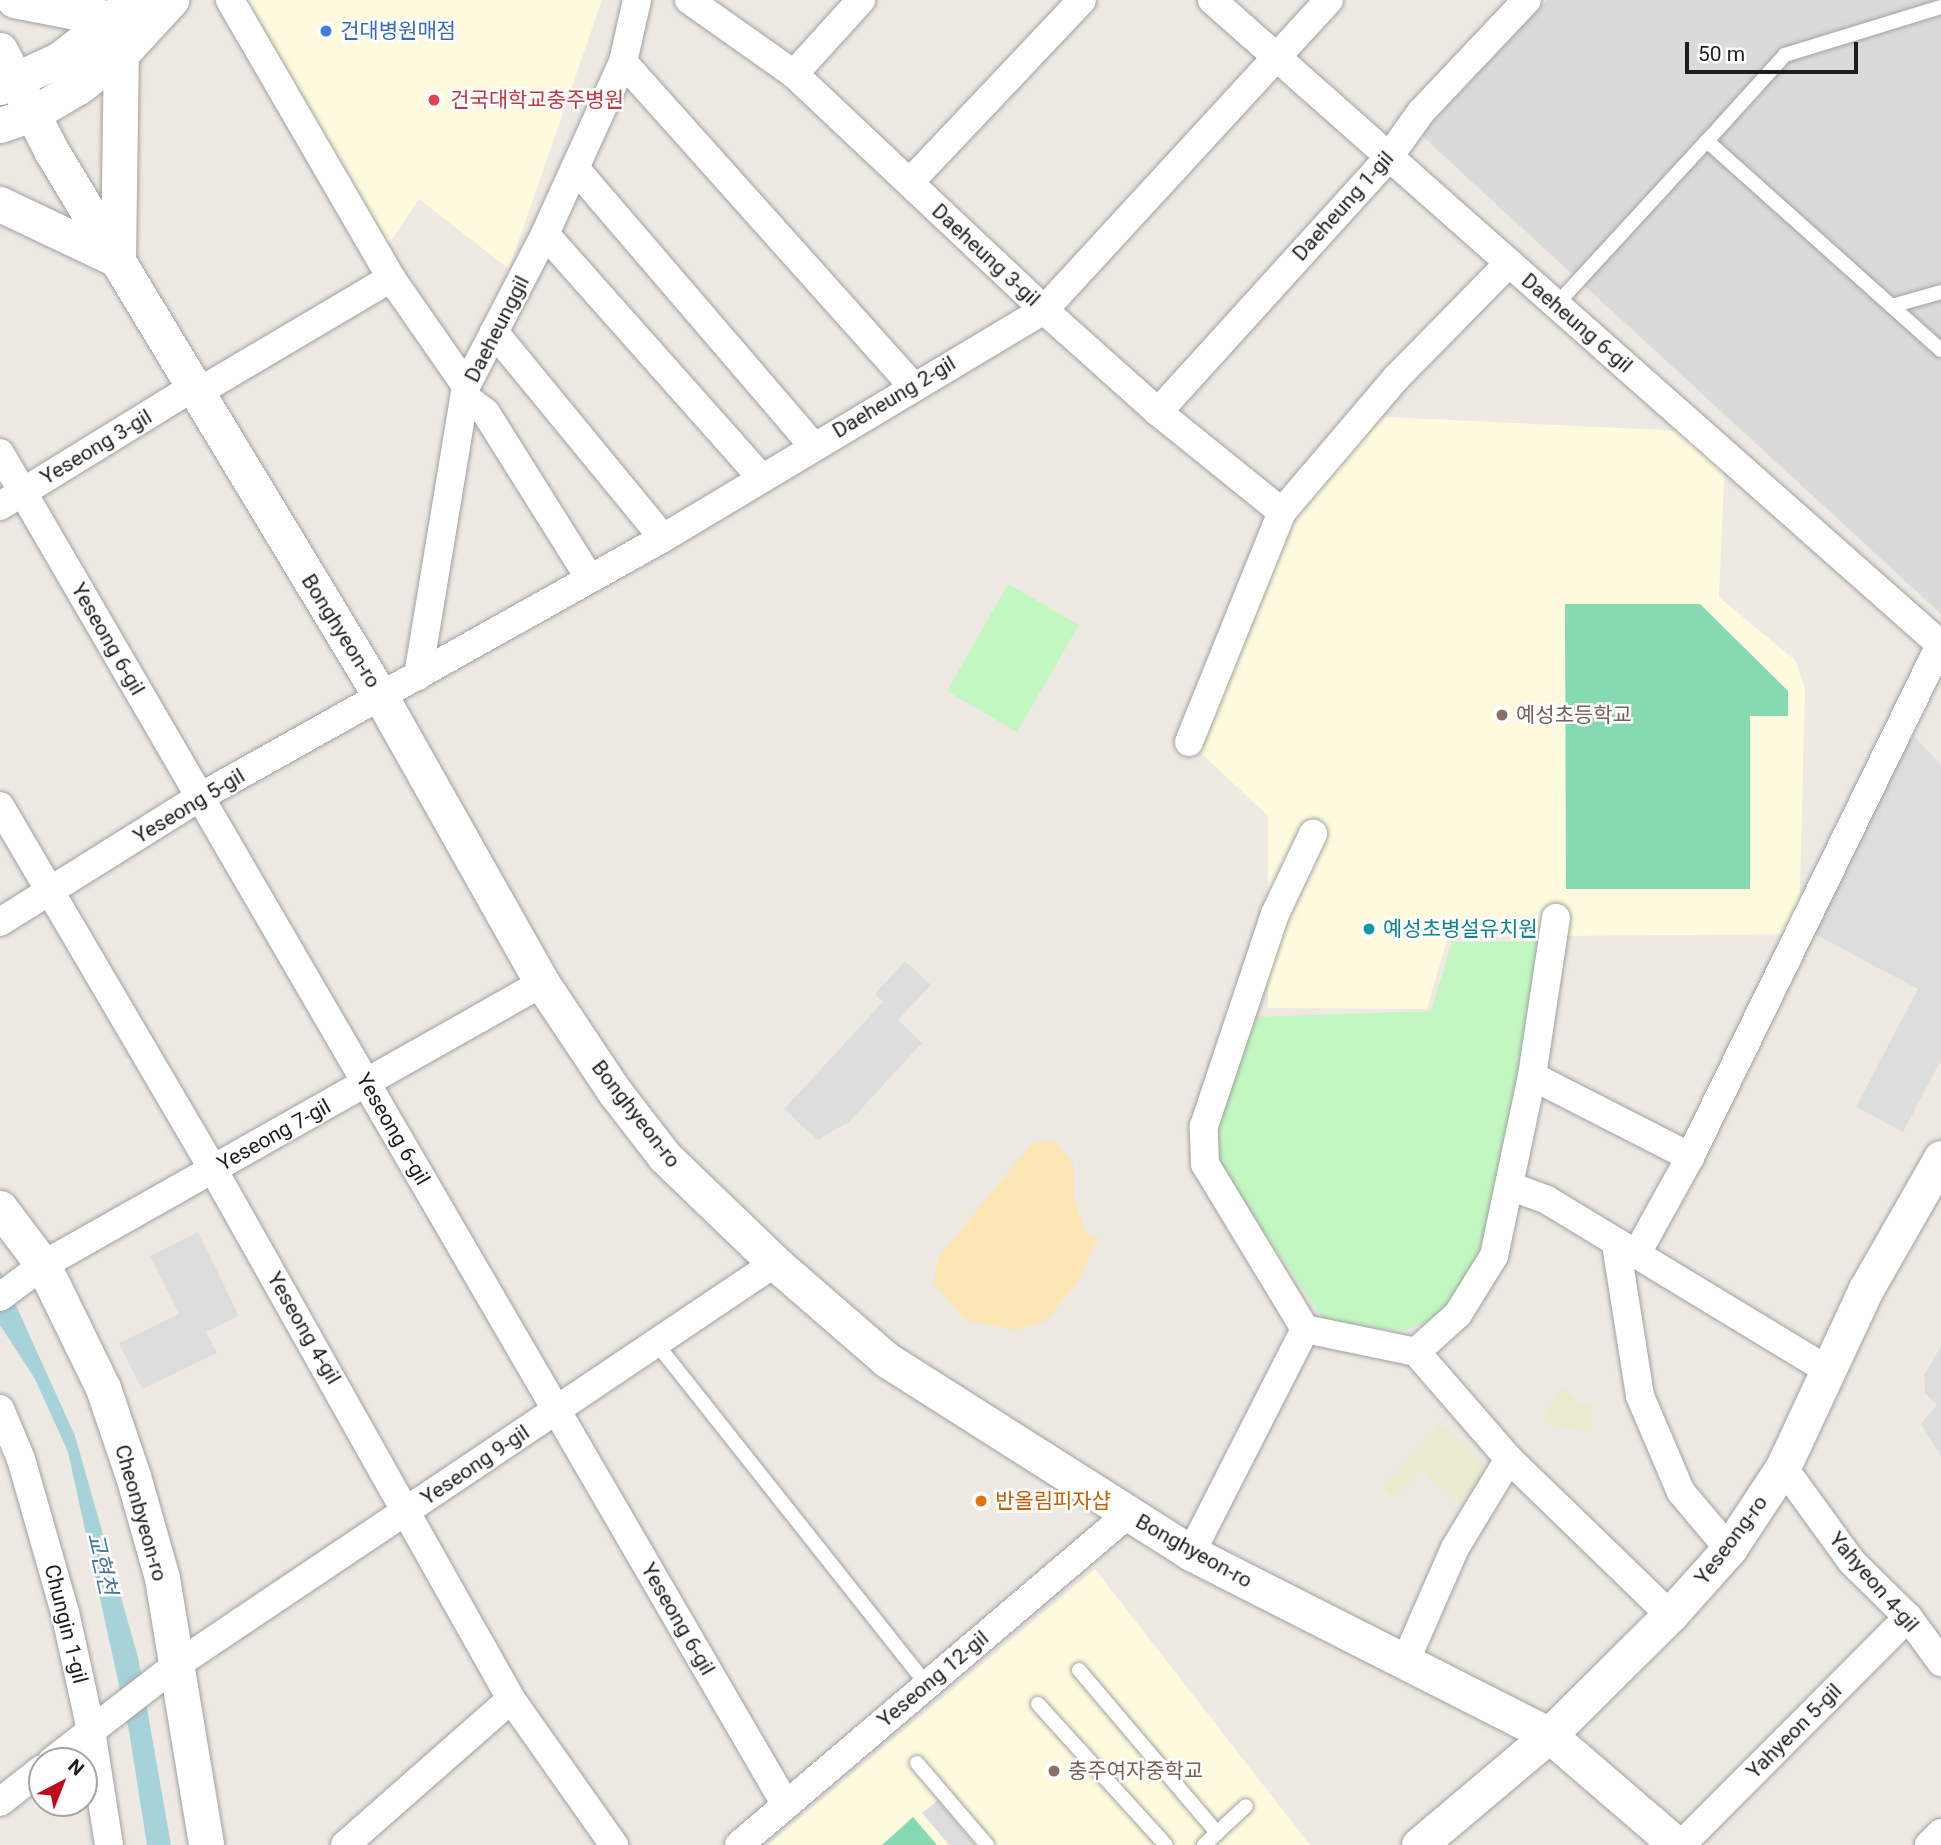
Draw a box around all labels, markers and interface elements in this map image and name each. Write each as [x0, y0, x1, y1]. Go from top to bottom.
place label: 건대병원매점 [340, 18, 456, 44]
marker: 건대병원매점 [318, 23, 334, 39]
scale bar [1689, 28, 1862, 72]
text: 50 m [1698, 42, 1745, 66]
place label: 건국대학교충주병원 [450, 87, 624, 113]
marker: 건국대학교충주병원 [424, 90, 444, 110]
street label: Daeheung 1-gil [1287, 146, 1399, 266]
street label: Daeheung 3-gil [927, 198, 1045, 312]
street label: Daeheung 6-gil [1516, 268, 1638, 378]
street label: Daeheunggil [459, 272, 535, 386]
street label: Daeheung 2-gil [828, 350, 960, 444]
street label: Yeseong 3-gil [36, 404, 156, 490]
street label: Bonghyeon-ro [296, 570, 386, 692]
street label: Yeseong 6-gil [66, 578, 150, 700]
place label: 예성초등학교 [1516, 702, 1632, 728]
marker: 예성초등학교 [1494, 707, 1510, 723]
street label: Yeseong 5-gil [129, 763, 249, 849]
place label: 예성초병설유치원 [1383, 916, 1538, 942]
marker: 예성초병설유치원 [1361, 921, 1377, 937]
street label: Bonghyeon-ro [586, 1055, 686, 1173]
street label: Yeseong 6-gil [351, 1068, 435, 1190]
street label: Yeseong 7-gil [213, 1094, 335, 1176]
street label: Yeseong 4-gil [262, 1267, 346, 1389]
street label: Yeseong 9-gil [416, 1420, 534, 1510]
street label: Cheonbyeon-ro [109, 1442, 173, 1584]
place label: 반올림피자샵 [995, 1488, 1111, 1514]
street label: Yeseong-ro [1689, 1490, 1773, 1590]
marker: 반올림피자샵 [973, 1493, 989, 1509]
street label: Bonghyeon-ro [1131, 1509, 1257, 1593]
street label: Yahyeon 4-gil [1824, 1527, 1924, 1637]
water label: 교현천 [80, 1530, 122, 1598]
street label: Yeseong 6-gil [636, 1558, 720, 1680]
street label: Chungin 1-gil [39, 1562, 93, 1686]
street label: Yeseong 12-gil [872, 1625, 994, 1733]
street label: Yahyeon 5-gil [1741, 1678, 1847, 1784]
north arrow [28, 1747, 98, 1817]
text: N [63, 1754, 89, 1781]
place label: 충주여자중학교 [1068, 1758, 1203, 1784]
marker: 충주여자중학교 [1046, 1763, 1062, 1779]

